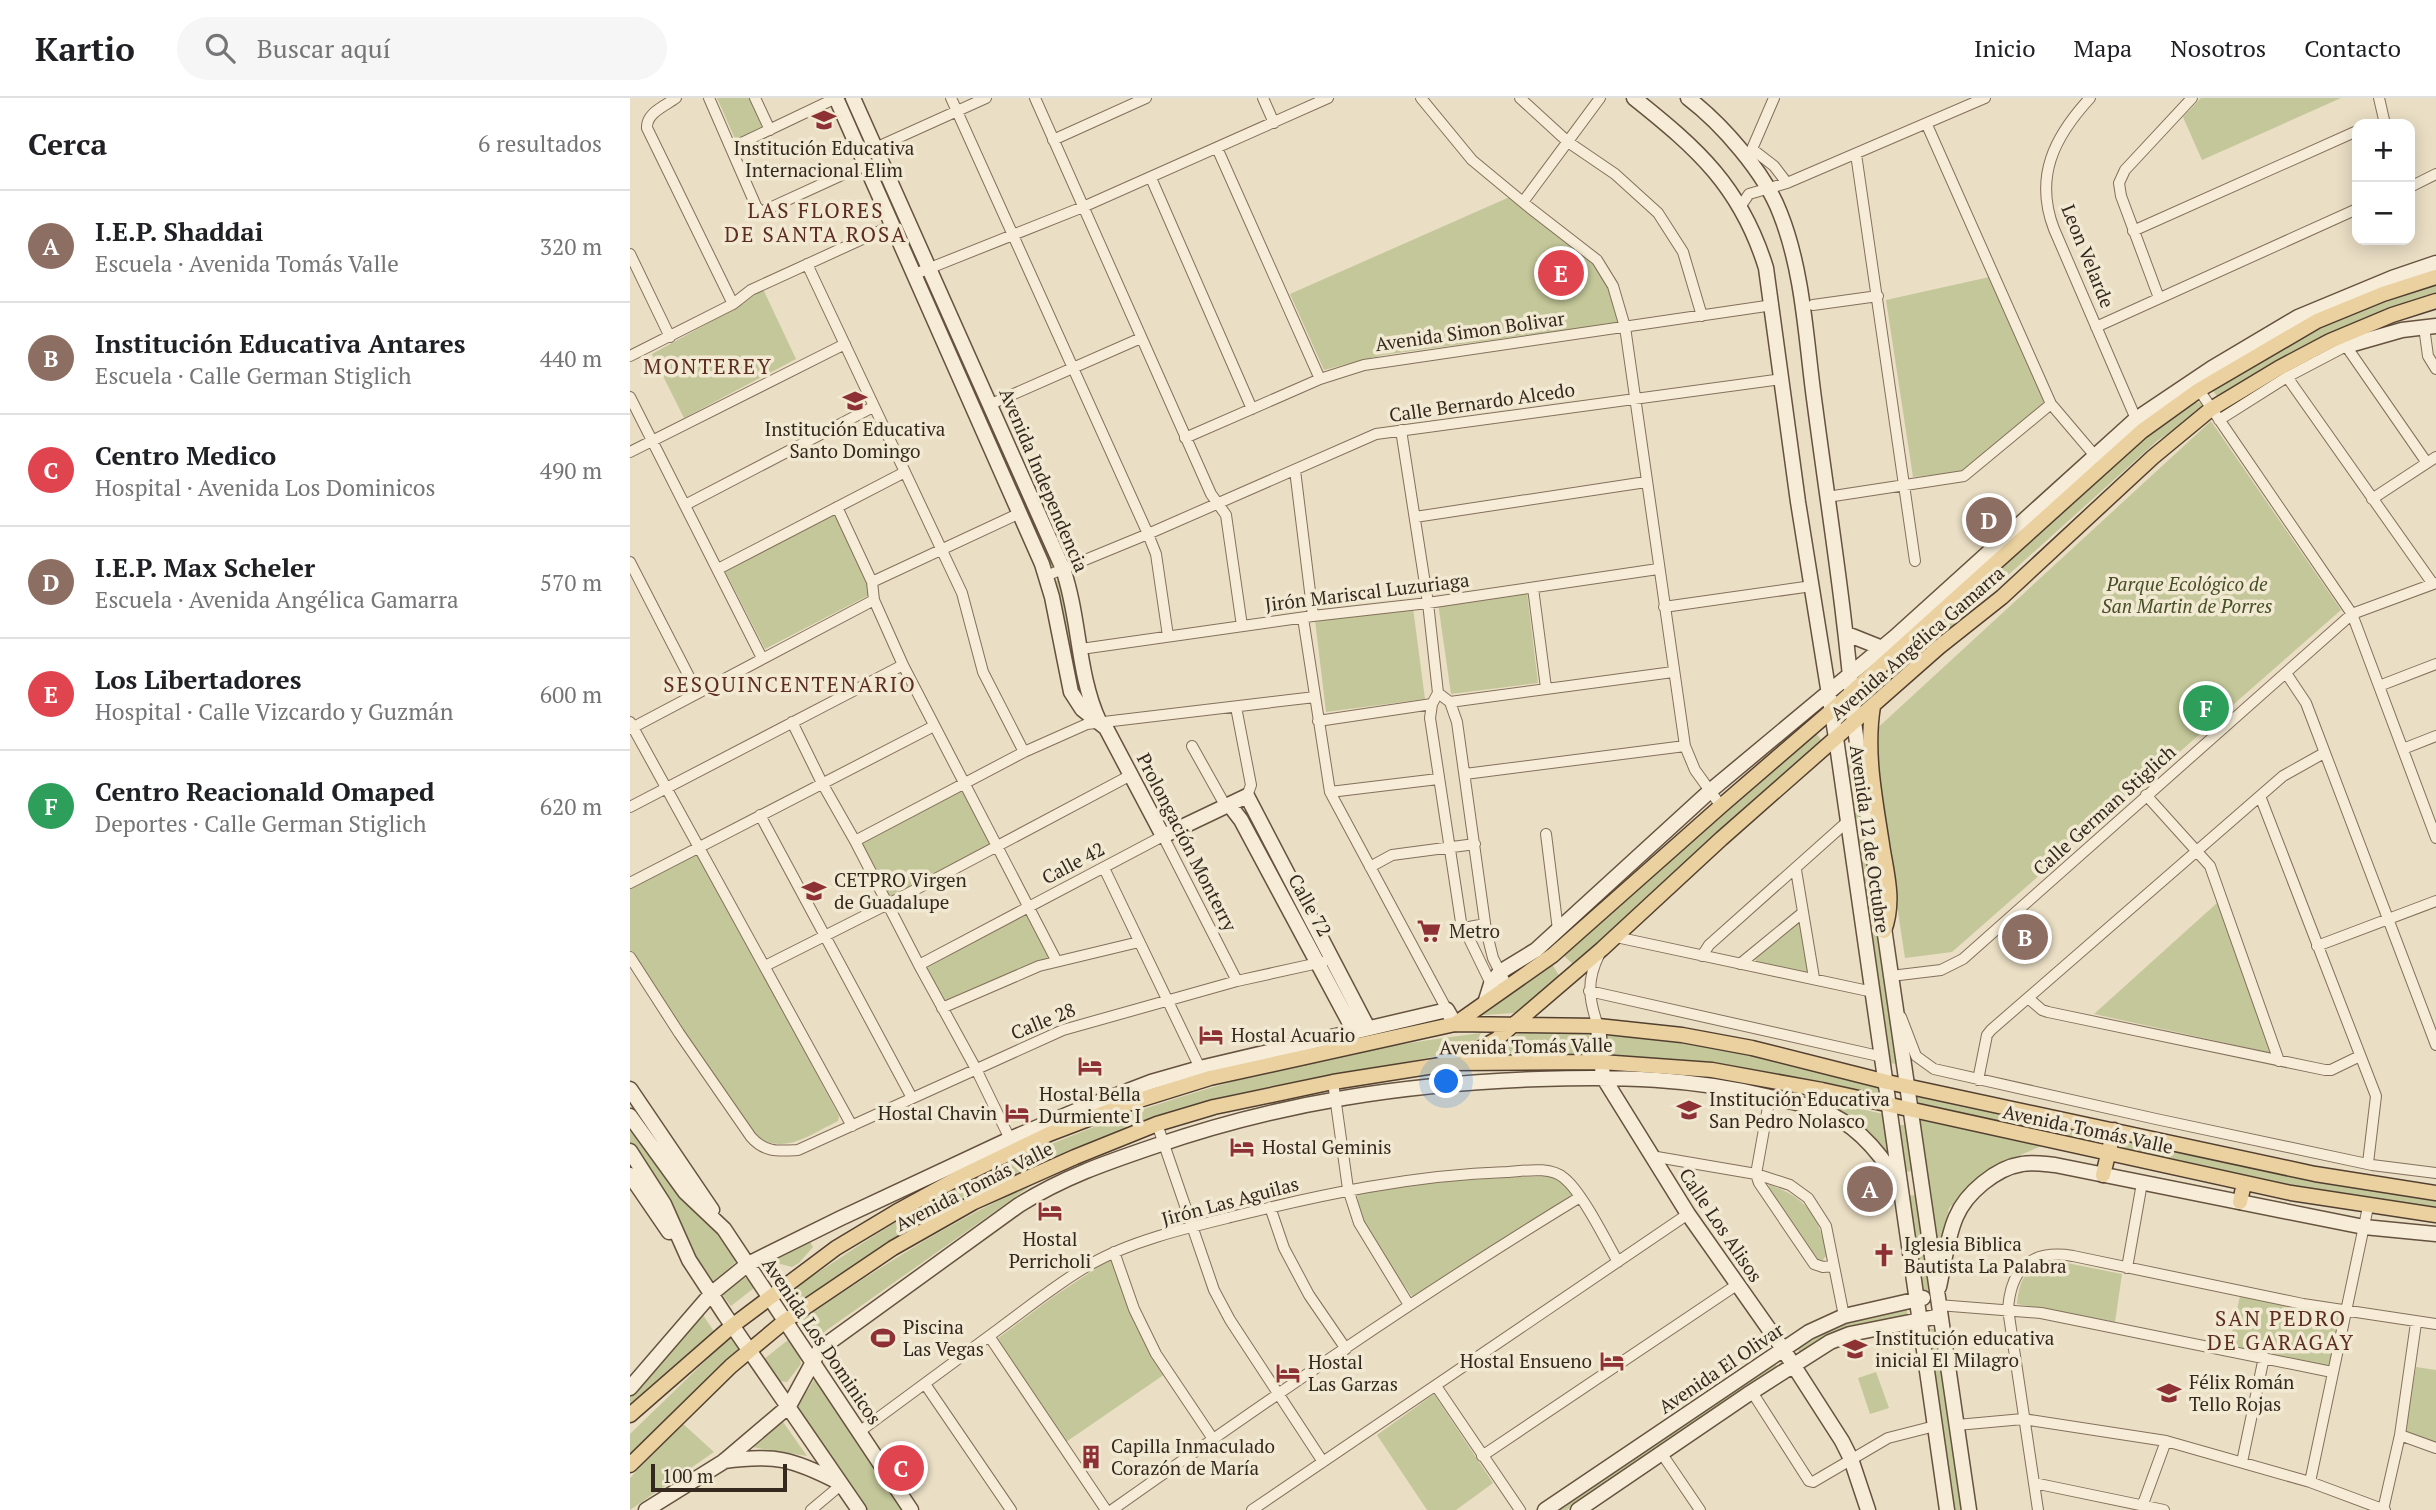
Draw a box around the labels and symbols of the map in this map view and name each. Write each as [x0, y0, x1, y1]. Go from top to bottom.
school or university icon: Institución Educativa Internacional Elim [810, 106, 838, 134]
place label: Institución Educativa Internacional Elim [734, 135, 915, 182]
district label: LAS FLORES DE SANTA ROSA [724, 196, 908, 248]
street label: Leon Velarde [2056, 200, 2121, 311]
pin: E [1538, 247, 1584, 299]
street label: Avenida Simon Bolivar [1374, 305, 1567, 356]
district label: MONTEREY [643, 352, 773, 380]
street label: Calle Bernardo Alcedo [1387, 376, 1576, 427]
street label: Avenida Independencia [994, 384, 1095, 576]
school or university icon: Institución Educativa Santo Domingo [841, 387, 869, 415]
place label: Institución Educativa Santo Domingo [765, 416, 946, 463]
pin: D [1966, 494, 2012, 546]
street label: Avenida Angélica Gamarra [1824, 560, 2009, 725]
street label: Jirón Mariscal Luzuriaga [1263, 567, 1471, 616]
park label: Parque Ecológico de San Martin de Porres [2102, 571, 2273, 618]
district label: SESQUINCENTENARIO [663, 670, 917, 698]
pin: F [2183, 682, 2229, 734]
street label: Calle German Stiglich [2027, 739, 2180, 880]
street label: Avenida 12 de Octubre [1845, 743, 1896, 935]
street label: Prolongación Monterry [1132, 749, 1243, 935]
street label: Calle 42 [1037, 836, 1109, 889]
place label: CETPRO Virgen de Guadalupe [834, 867, 967, 914]
street label: Calle 72 [1283, 869, 1338, 940]
school or university icon: CETPRO Virgen de Guadalupe [800, 877, 828, 905]
pin: B [2002, 911, 2048, 963]
supermarket icon: Metro [1415, 917, 1443, 945]
place label: Metro [1449, 918, 1500, 943]
street label: Calle 28 [1007, 996, 1079, 1045]
hotel icon: Hostal Acuario [1197, 1021, 1225, 1049]
place label: Hostal Acuario [1231, 1022, 1355, 1047]
street label: Avenida Tomás Valle [1439, 1031, 1613, 1060]
hotel icon: Hostal Bella Durmiente I [1076, 1052, 1104, 1080]
your location [1429, 1064, 1463, 1098]
place label: Hostal Bella Durmiente I [1039, 1081, 1141, 1128]
place label: Institución Educativa San Pedro Nolasco [1709, 1086, 1890, 1133]
school or university icon: Institución Educativa San Pedro Nolasco [1675, 1096, 1703, 1124]
street label: Avenida Tomás Valle [2001, 1098, 2176, 1159]
hotel icon: Hostal Chavin [1003, 1099, 1031, 1127]
place label: Hostal Chavin [878, 1100, 997, 1125]
hotel icon: Hostal Geminis [1228, 1133, 1256, 1161]
place label: Hostal Geminis [1262, 1134, 1392, 1159]
street label: Avenida Tomás Valle [891, 1135, 1057, 1236]
street label: Calle Los Alisos [1674, 1163, 1769, 1287]
pin: A [1847, 1163, 1893, 1215]
street label: Jirón Las Aguilas [1159, 1170, 1301, 1231]
hotel icon: Hostal Perricholi [1036, 1197, 1064, 1225]
place label: Hostal Perricholi [1009, 1226, 1091, 1273]
place label: Iglesia Biblica Bautista La Palabra [1904, 1231, 2067, 1278]
church icon: Iglesia Biblica Bautista La Palabra [1870, 1241, 1898, 1269]
street label: Avenida Los Dominicos [757, 1252, 888, 1429]
district label: SAN PEDRO DE GARAGAY [2207, 1304, 2355, 1356]
place label: Piscina Las Vegas [903, 1314, 984, 1361]
street label: Avenida El Olivar [1653, 1316, 1789, 1419]
sports icon: Piscina Las Vegas [869, 1324, 897, 1352]
place label: Institución educativa inicial El Milagro [1875, 1325, 2055, 1372]
school or university icon: Institución educativa inicial El Milagro [1841, 1335, 1869, 1363]
hotel icon: Hostal Ensueno [1598, 1347, 1626, 1375]
place label: Hostal Ensueno [1460, 1348, 1592, 1373]
place label: Hostal Las Garzas [1308, 1349, 1398, 1396]
hotel icon: Hostal Las Garzas [1274, 1359, 1302, 1387]
place label: Félix Román Tello Rojas [2189, 1369, 2294, 1416]
school or university icon: Félix Román Tello Rojas [2155, 1379, 2183, 1407]
place label: Capilla Inmaculado Corazón de María [1111, 1433, 1275, 1480]
pin: C [878, 1442, 924, 1494]
building icon: Capilla Inmaculado Corazón de María [1077, 1443, 1105, 1471]
scale bar [651, 1461, 788, 1493]

